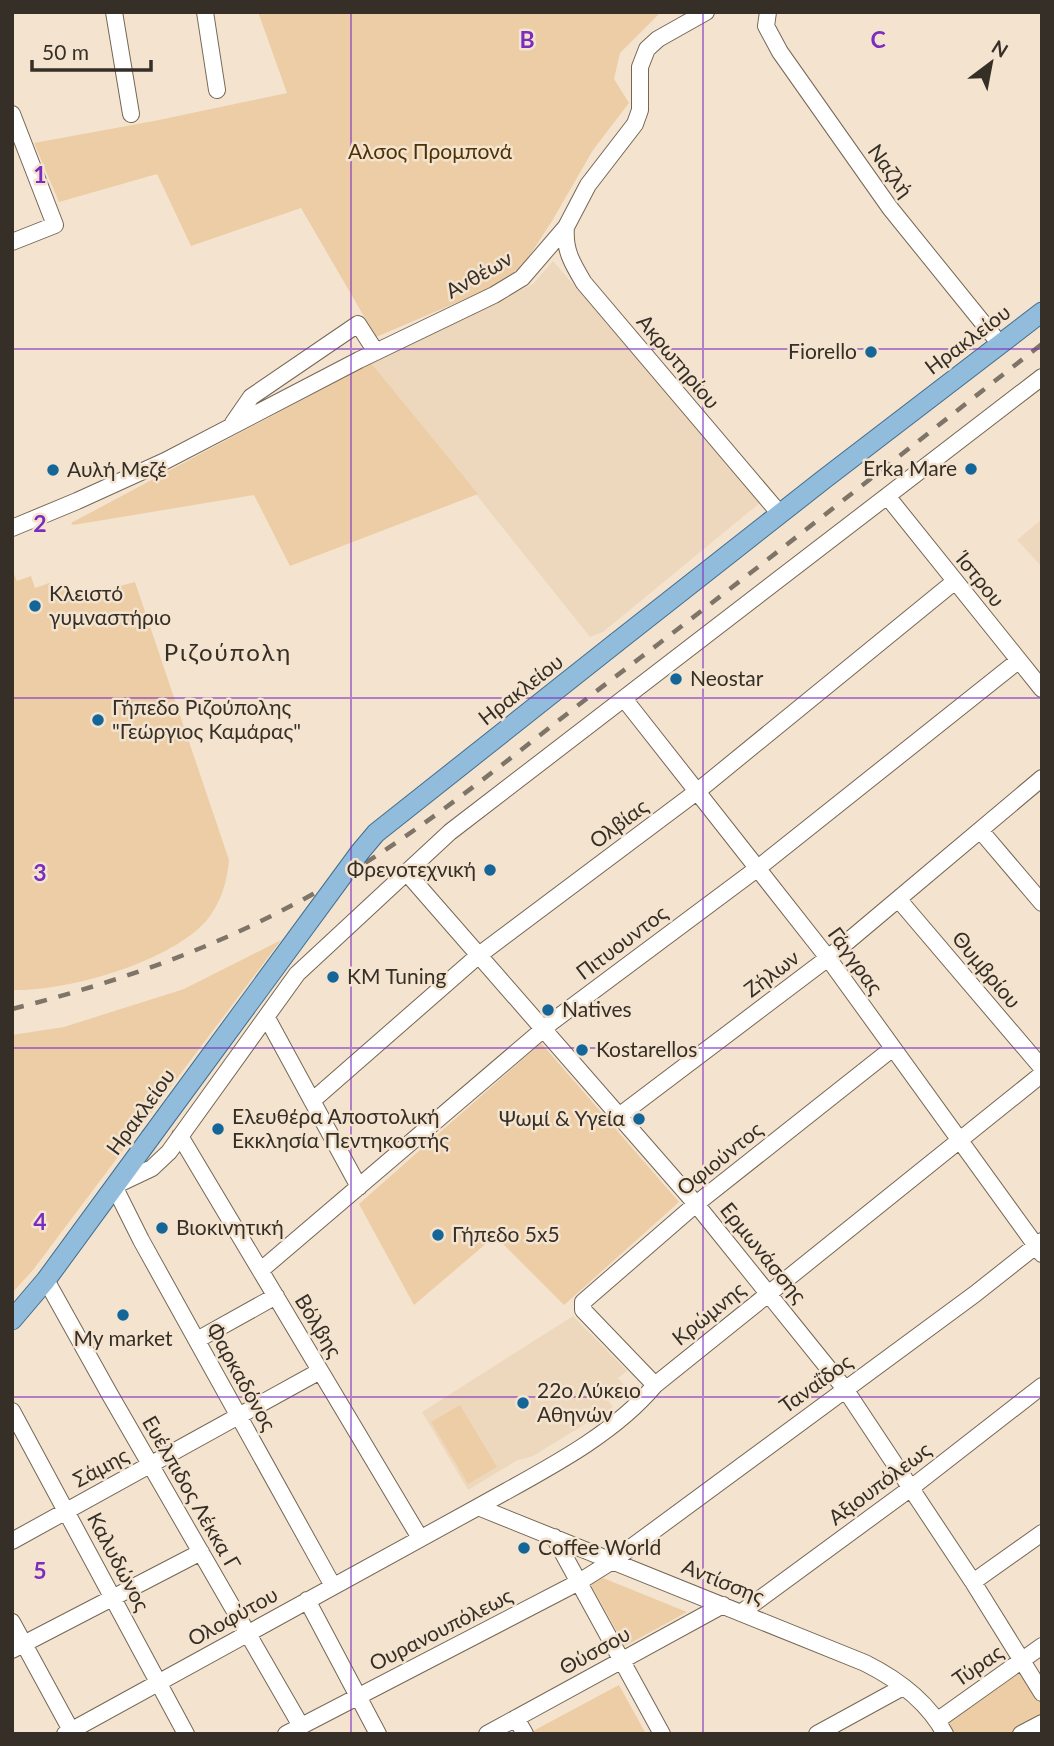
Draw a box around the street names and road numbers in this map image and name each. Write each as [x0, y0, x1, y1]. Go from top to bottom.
street label: Ναζλή [864, 139, 919, 202]
street label: Ανθέων [441, 245, 516, 303]
street label: Ηρακλείου [919, 299, 1015, 379]
street label: Ακρωτηρίου [632, 309, 726, 413]
street label: Ίστρου [950, 545, 1011, 611]
street label: Ηρακλείου [473, 648, 567, 730]
street label: Ολβίας [584, 793, 652, 853]
street label: Πιτυουντος [571, 899, 672, 984]
street label: Γάγγρας [824, 922, 889, 999]
street label: Θυμβρίου [948, 925, 1027, 1013]
street label: Ζήλων [739, 944, 804, 1002]
street label: Ηρακλείου [100, 1063, 179, 1159]
street label: Οφιούντος [671, 1116, 767, 1200]
street label: Ερμωνάσσης [716, 1197, 812, 1308]
street label: Κρώμνης [666, 1276, 750, 1350]
street label: Βόλβης [291, 1289, 348, 1362]
street label: Φαρκαδόνος [202, 1318, 282, 1435]
street label: Ταναΐδος [774, 1348, 857, 1418]
street label: Ευέλπιδος Λέκκα Γ [138, 1411, 247, 1574]
street label: Αξιουπόλεως [823, 1436, 935, 1529]
street label: Σάμης [68, 1442, 133, 1492]
street label: Καλυδώνος [83, 1508, 156, 1615]
street label: Αντίσσης [679, 1553, 769, 1609]
street label: Ολοφύτου [183, 1581, 282, 1651]
street label: Ουρανουπόλεως [365, 1582, 516, 1675]
street label: Θύσσου [555, 1620, 634, 1679]
street label: Τύρας [947, 1638, 1007, 1691]

